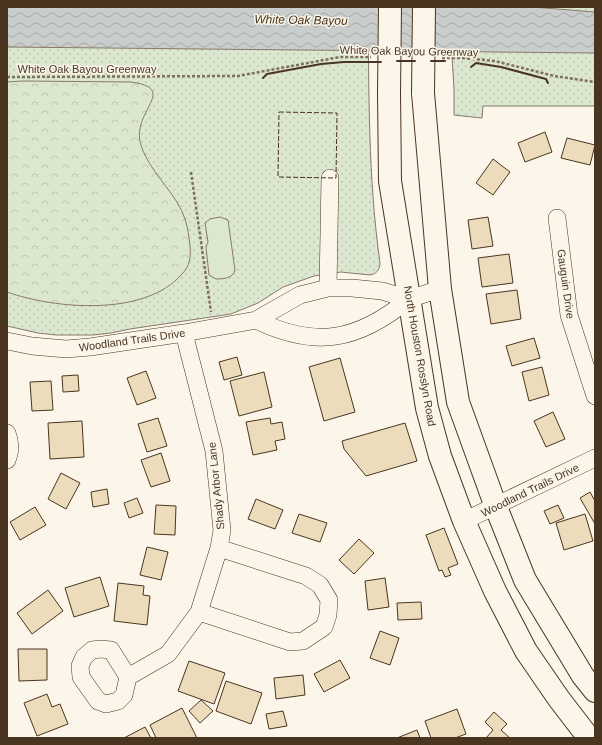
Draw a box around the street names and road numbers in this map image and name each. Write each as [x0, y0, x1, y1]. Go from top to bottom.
street label: White Oak Bayou Greenway [340, 44, 479, 58]
street label: White Oak Bayou Greenway [18, 63, 157, 75]
street label: Gauguin Drive [555, 248, 577, 320]
street label: North Houston Rosslyn Road [402, 285, 438, 427]
street label: Woodland Trails Drive [78, 327, 186, 353]
street label: Shady Arbor Lane [205, 442, 227, 530]
street label: Woodland Trails Drive [479, 461, 581, 519]

